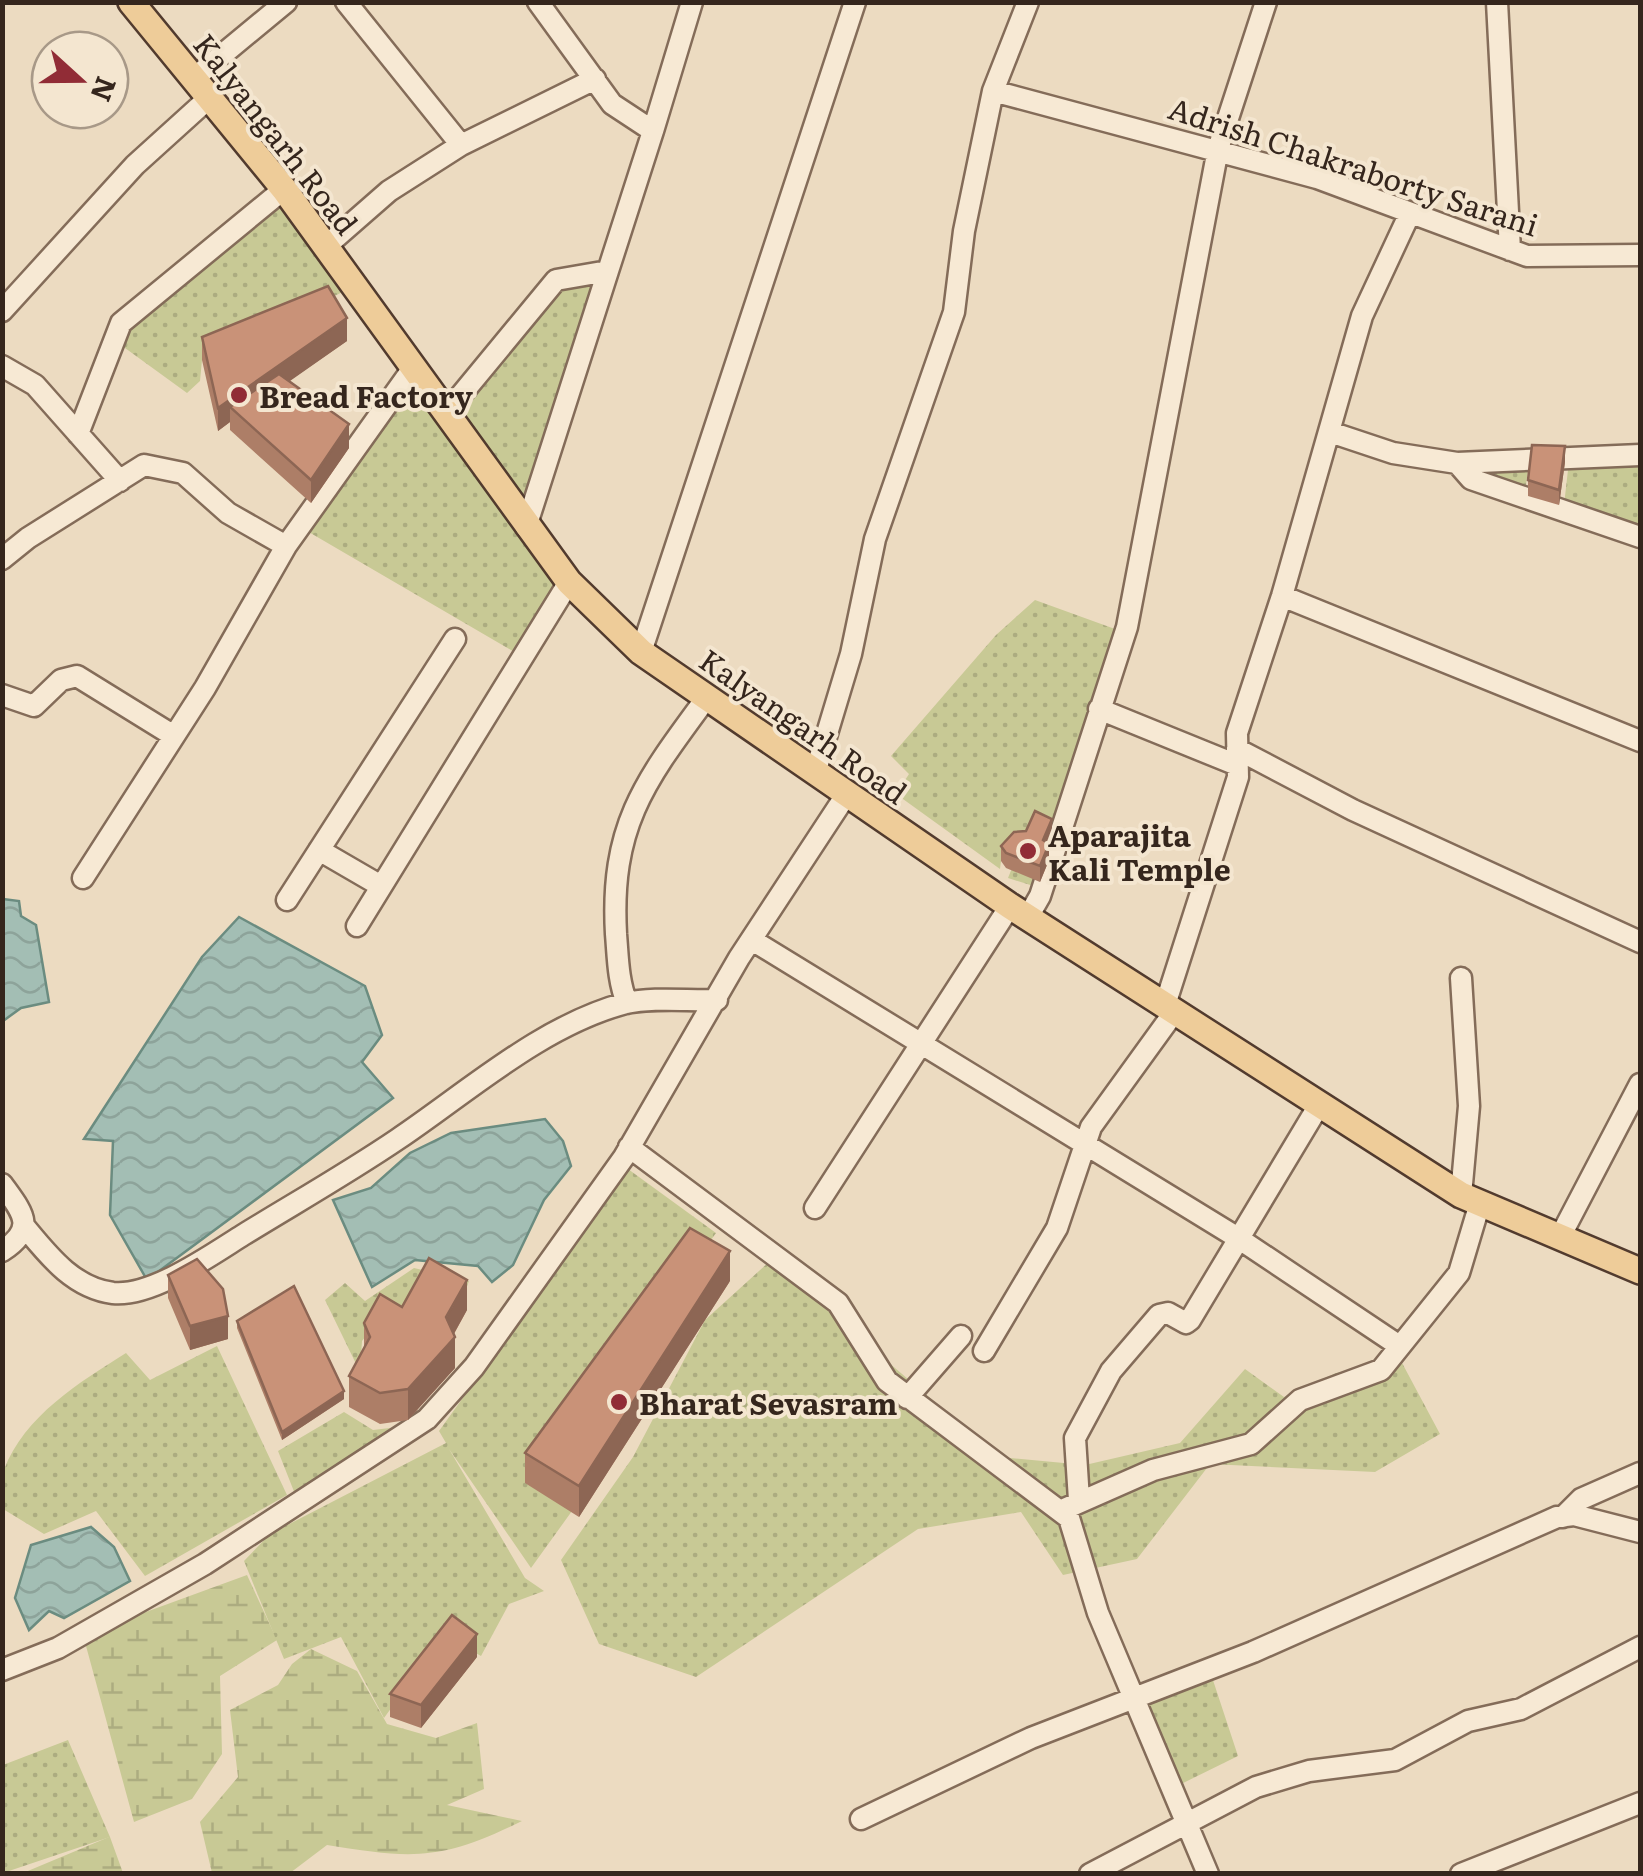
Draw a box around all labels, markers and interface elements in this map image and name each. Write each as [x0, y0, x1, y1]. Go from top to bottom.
street label: Kalyangarh Road [184, 23, 370, 243]
north arrow [30, 30, 130, 130]
text: N [81, 71, 129, 108]
street label: Adrish Chakraborty Sarani [1163, 84, 1545, 246]
place label: Bread Factory [259, 373, 473, 417]
marker: Bread Factory [228, 384, 250, 406]
street label: Kalyangarh Road [691, 637, 917, 813]
place label: Aparajita Kali Temple [1048, 812, 1231, 890]
marker: Aparajita Kali Temple [1017, 840, 1039, 862]
place label: Bharat Sevasram [639, 1380, 898, 1424]
marker: Bharat Sevasram [608, 1391, 630, 1413]

